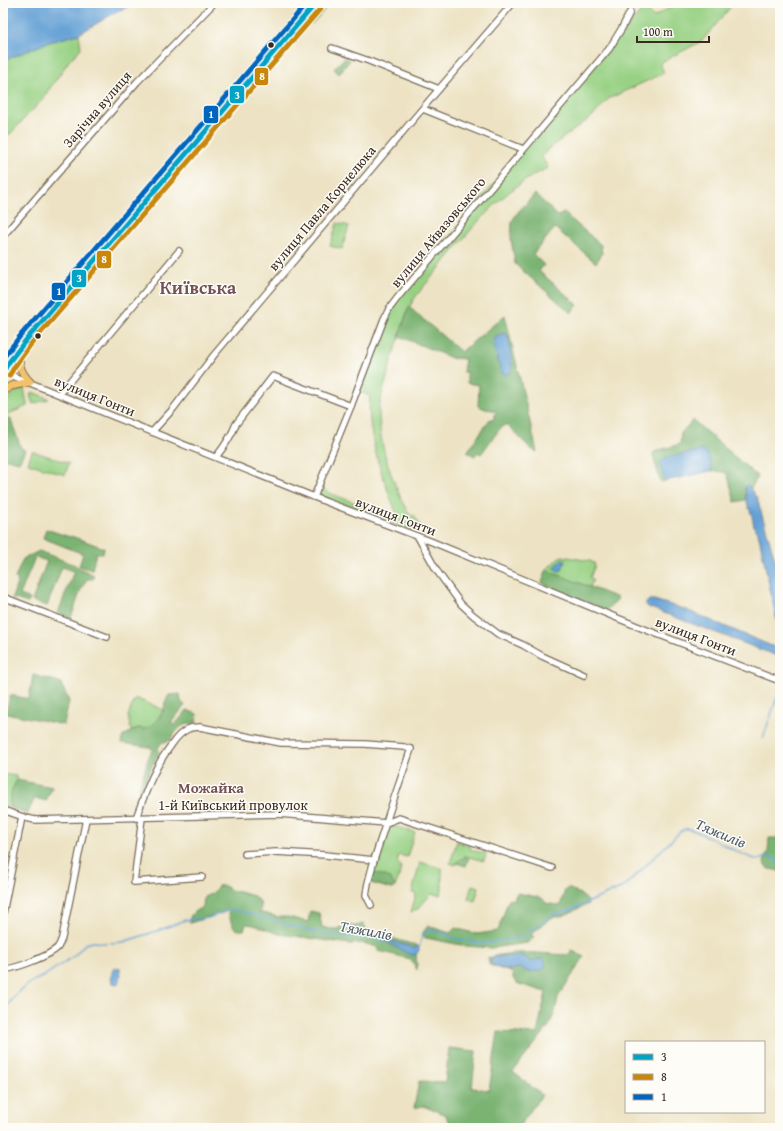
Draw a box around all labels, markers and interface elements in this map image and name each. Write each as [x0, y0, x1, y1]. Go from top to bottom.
scale bar [637, 18, 709, 44]
text: 100 m [643, 23, 673, 40]
unlabelled marker [266, 40, 276, 50]
street label: Зарічна вулиця [58, 66, 136, 152]
line badge: 8 [254, 67, 269, 86]
text: 8 [259, 68, 265, 84]
line badge: 3 [229, 85, 245, 104]
text: 3 [234, 87, 240, 103]
line badge: 1 [203, 105, 219, 124]
text: 1 [208, 106, 214, 122]
street label: вулиця Павла Корнелюка [264, 141, 381, 275]
street label: вулиця Айвазовського [386, 172, 490, 292]
line badge: 8 [96, 250, 112, 269]
text: 8 [101, 251, 107, 267]
line badge: 3 [71, 269, 87, 288]
text: 3 [76, 270, 82, 286]
district label: Київська [160, 274, 237, 301]
line badge: 1 [51, 282, 66, 301]
text: 1 [56, 283, 62, 299]
unlabelled marker [33, 331, 43, 341]
street label: вулиця Гонти [52, 371, 138, 421]
street label: вулиця Гонти [353, 491, 439, 541]
street label: вулиця Гонти [653, 611, 739, 661]
district label: Можайка [178, 777, 244, 798]
street label: 1-й Київський провулок [158, 795, 308, 815]
water label: Тяжилів [693, 813, 749, 853]
water label: Тяжилів [338, 915, 394, 945]
legend [625, 1041, 765, 1113]
text: 3 [661, 1048, 667, 1065]
text: 8 [661, 1068, 667, 1085]
text: 1 [661, 1088, 667, 1105]

